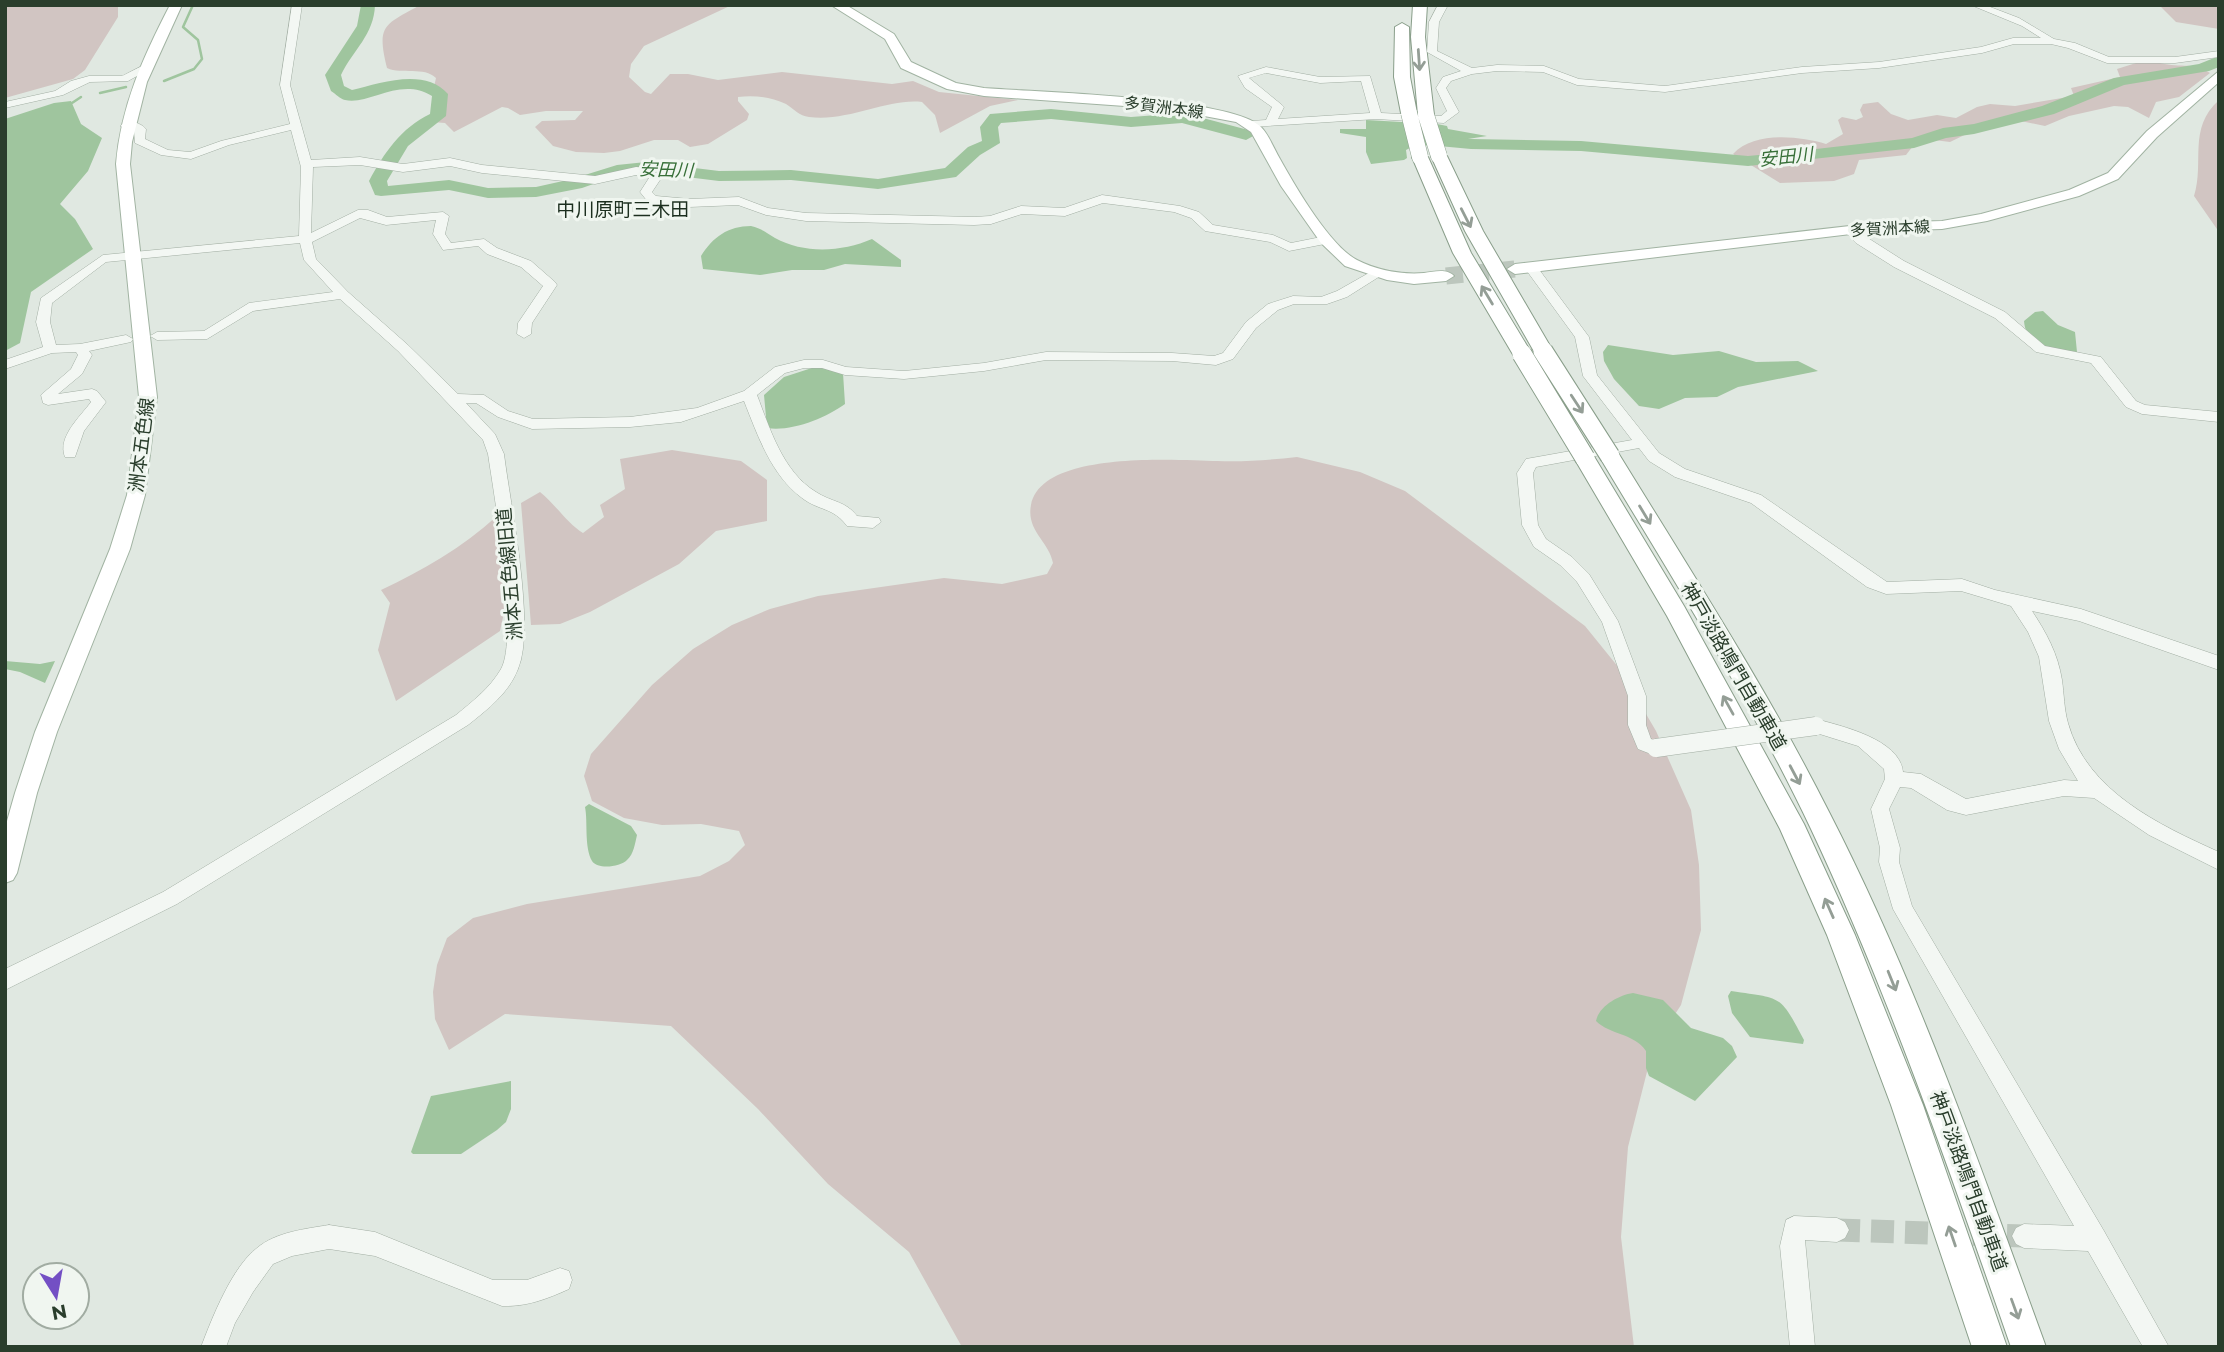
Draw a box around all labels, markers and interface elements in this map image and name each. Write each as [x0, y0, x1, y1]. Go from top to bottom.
one-way arrow [1413, 48, 1426, 71]
street label: 多賀洲本線 [1123, 93, 1205, 122]
water label: 安田川 [1758, 143, 1816, 171]
water label: 安田川 [639, 158, 695, 182]
district label: 中川原町三木田 [556, 198, 690, 221]
one-way arrow [1459, 208, 1473, 228]
street label: 多賀洲本線 [1850, 217, 1930, 240]
one-way arrow [1480, 286, 1494, 306]
one-way arrow [1570, 393, 1584, 413]
street label: 洲本五色線 [124, 397, 159, 494]
one-way arrow [1638, 504, 1652, 524]
street label: 洲本五色線旧道 [492, 507, 527, 641]
street label: 神戸淡路鳴門自動車道 [1676, 578, 1791, 754]
one-way arrow [1721, 695, 1735, 715]
one-way arrow [1789, 765, 1803, 785]
one-way arrow [1822, 898, 1835, 919]
one-way arrow [1886, 970, 1899, 992]
street label: 神戸淡路鳴門自動車道 [1925, 1088, 2012, 1274]
one-way arrow [1945, 1225, 1957, 1247]
north arrow [21, 1261, 91, 1331]
one-way arrow [2010, 1297, 2023, 1319]
text: N [49, 1299, 69, 1325]

